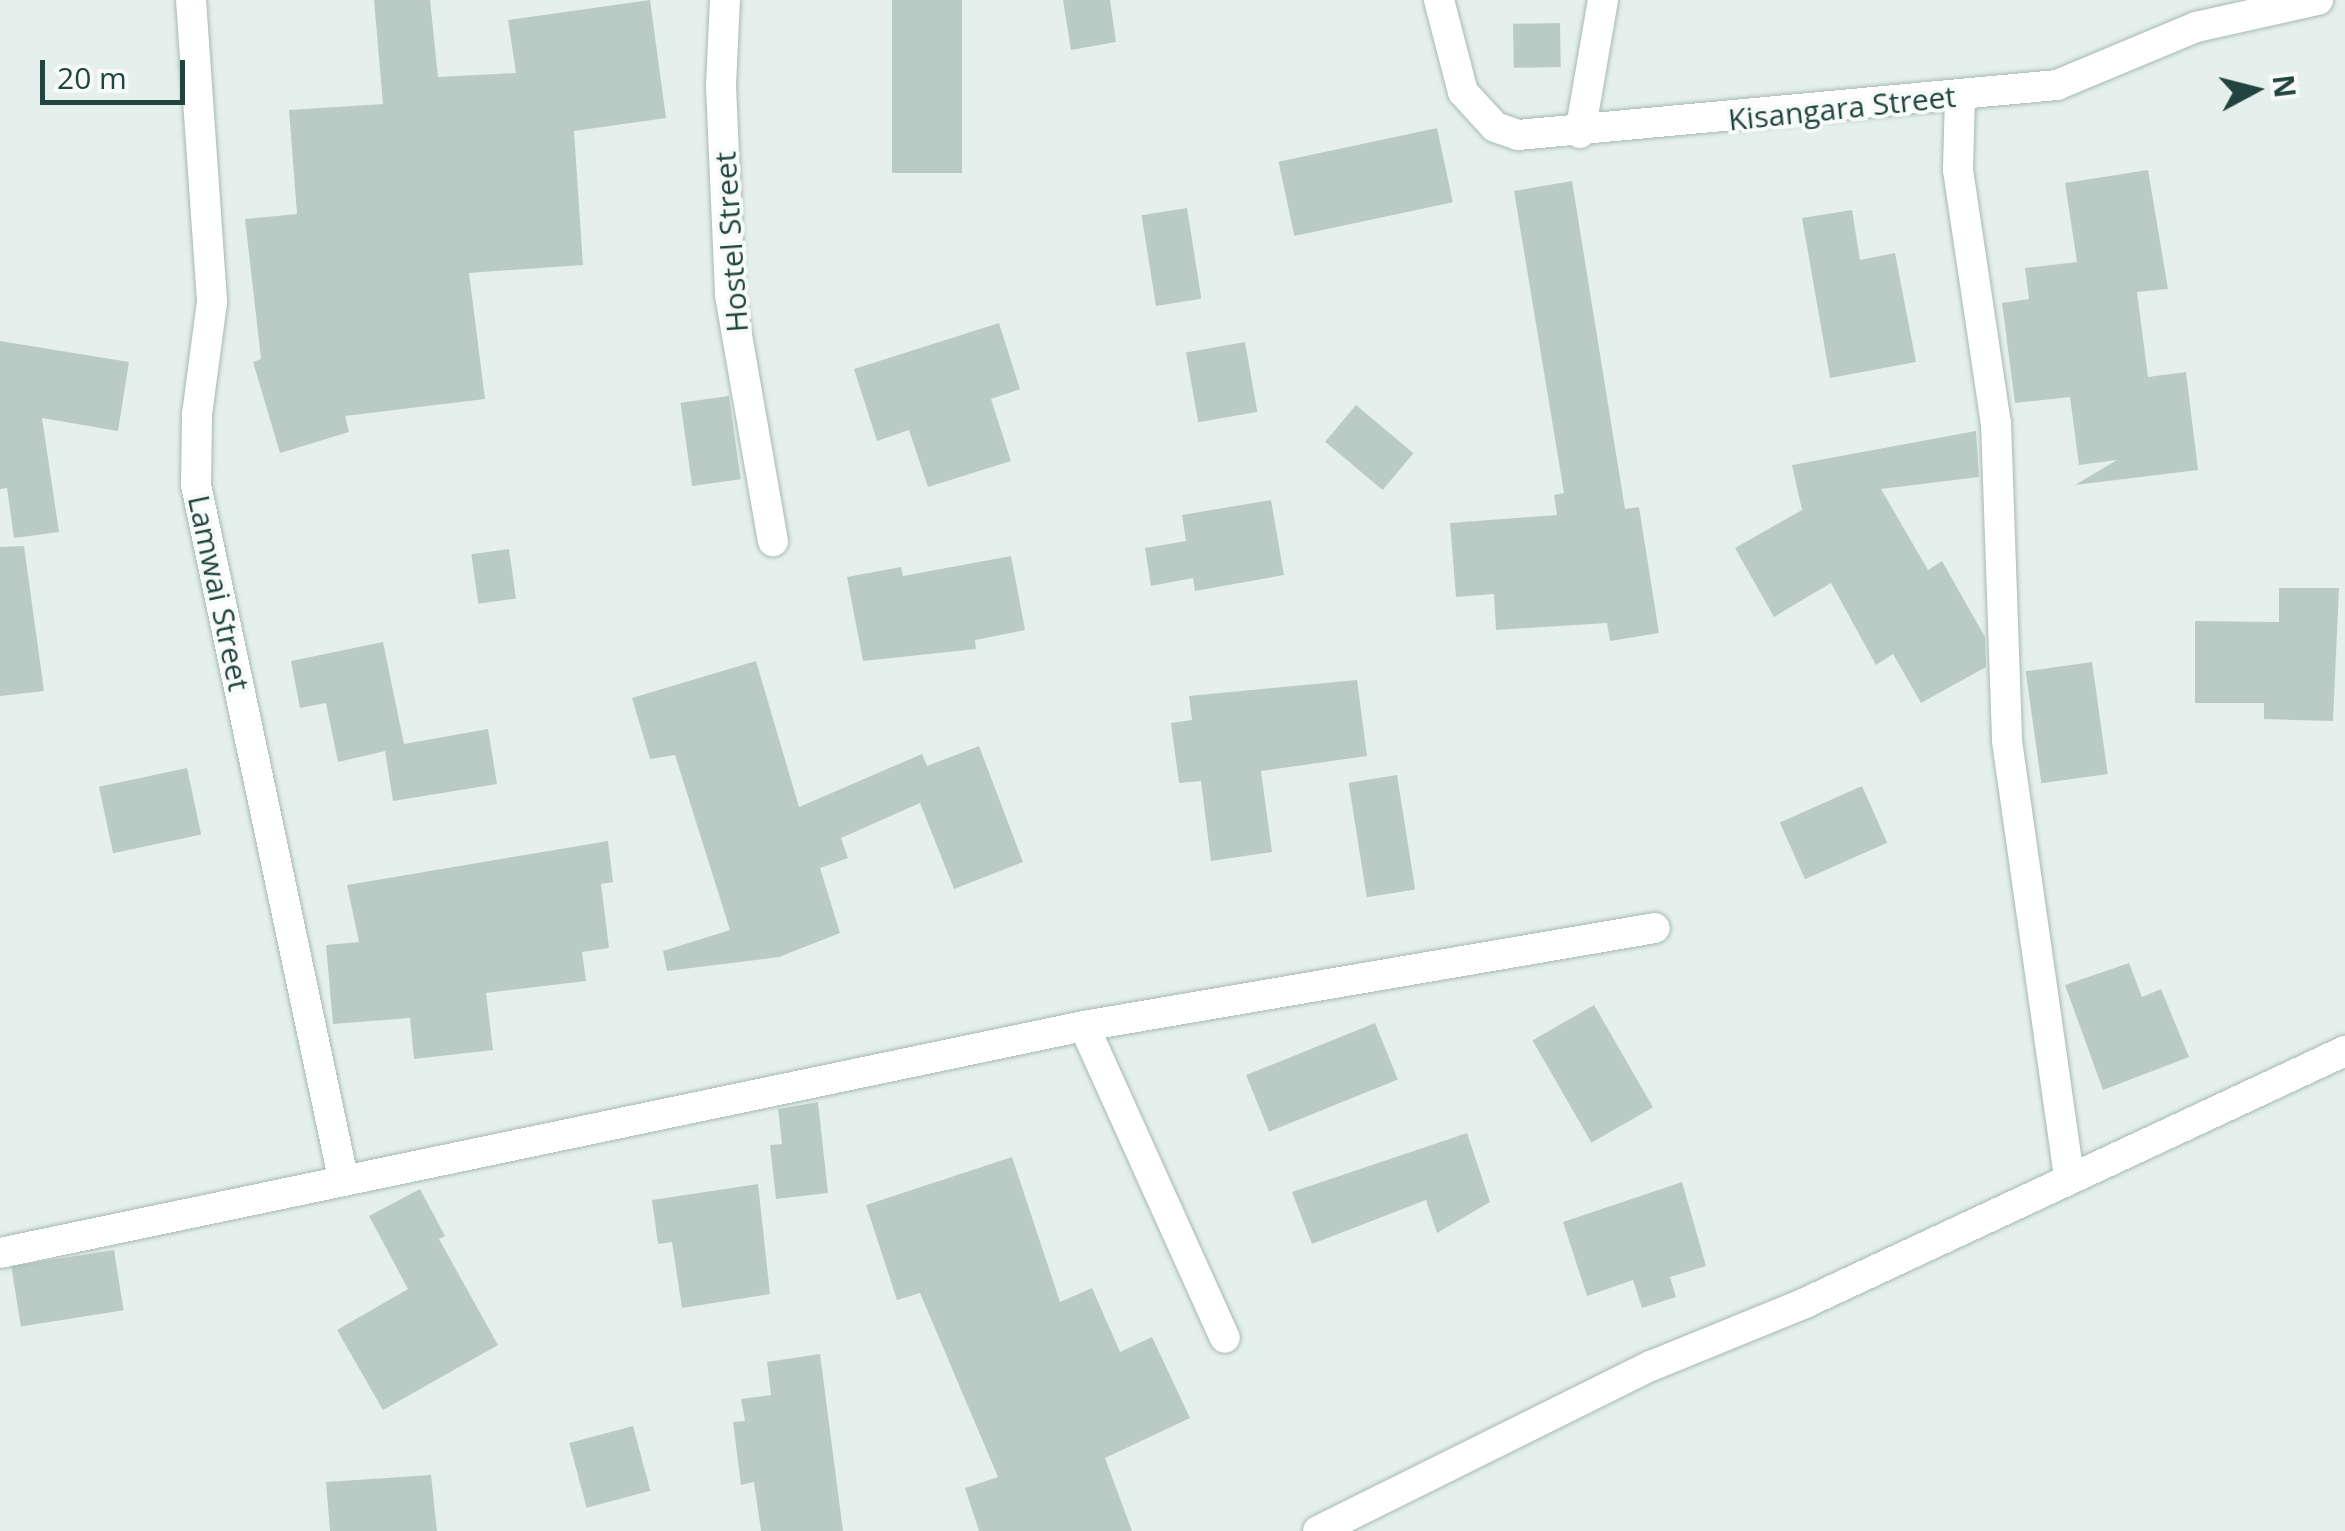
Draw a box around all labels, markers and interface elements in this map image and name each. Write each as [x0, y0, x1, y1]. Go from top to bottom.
scale bar [45, 40, 190, 102]
north arrow [2205, 40, 2305, 140]
text: 20 m [57, 57, 127, 98]
text: N [2265, 73, 2305, 100]
street label: Kisangara Street [1726, 78, 1958, 138]
street label: Hostel Street [707, 150, 755, 334]
street label: Lamwai Street [181, 492, 257, 694]

